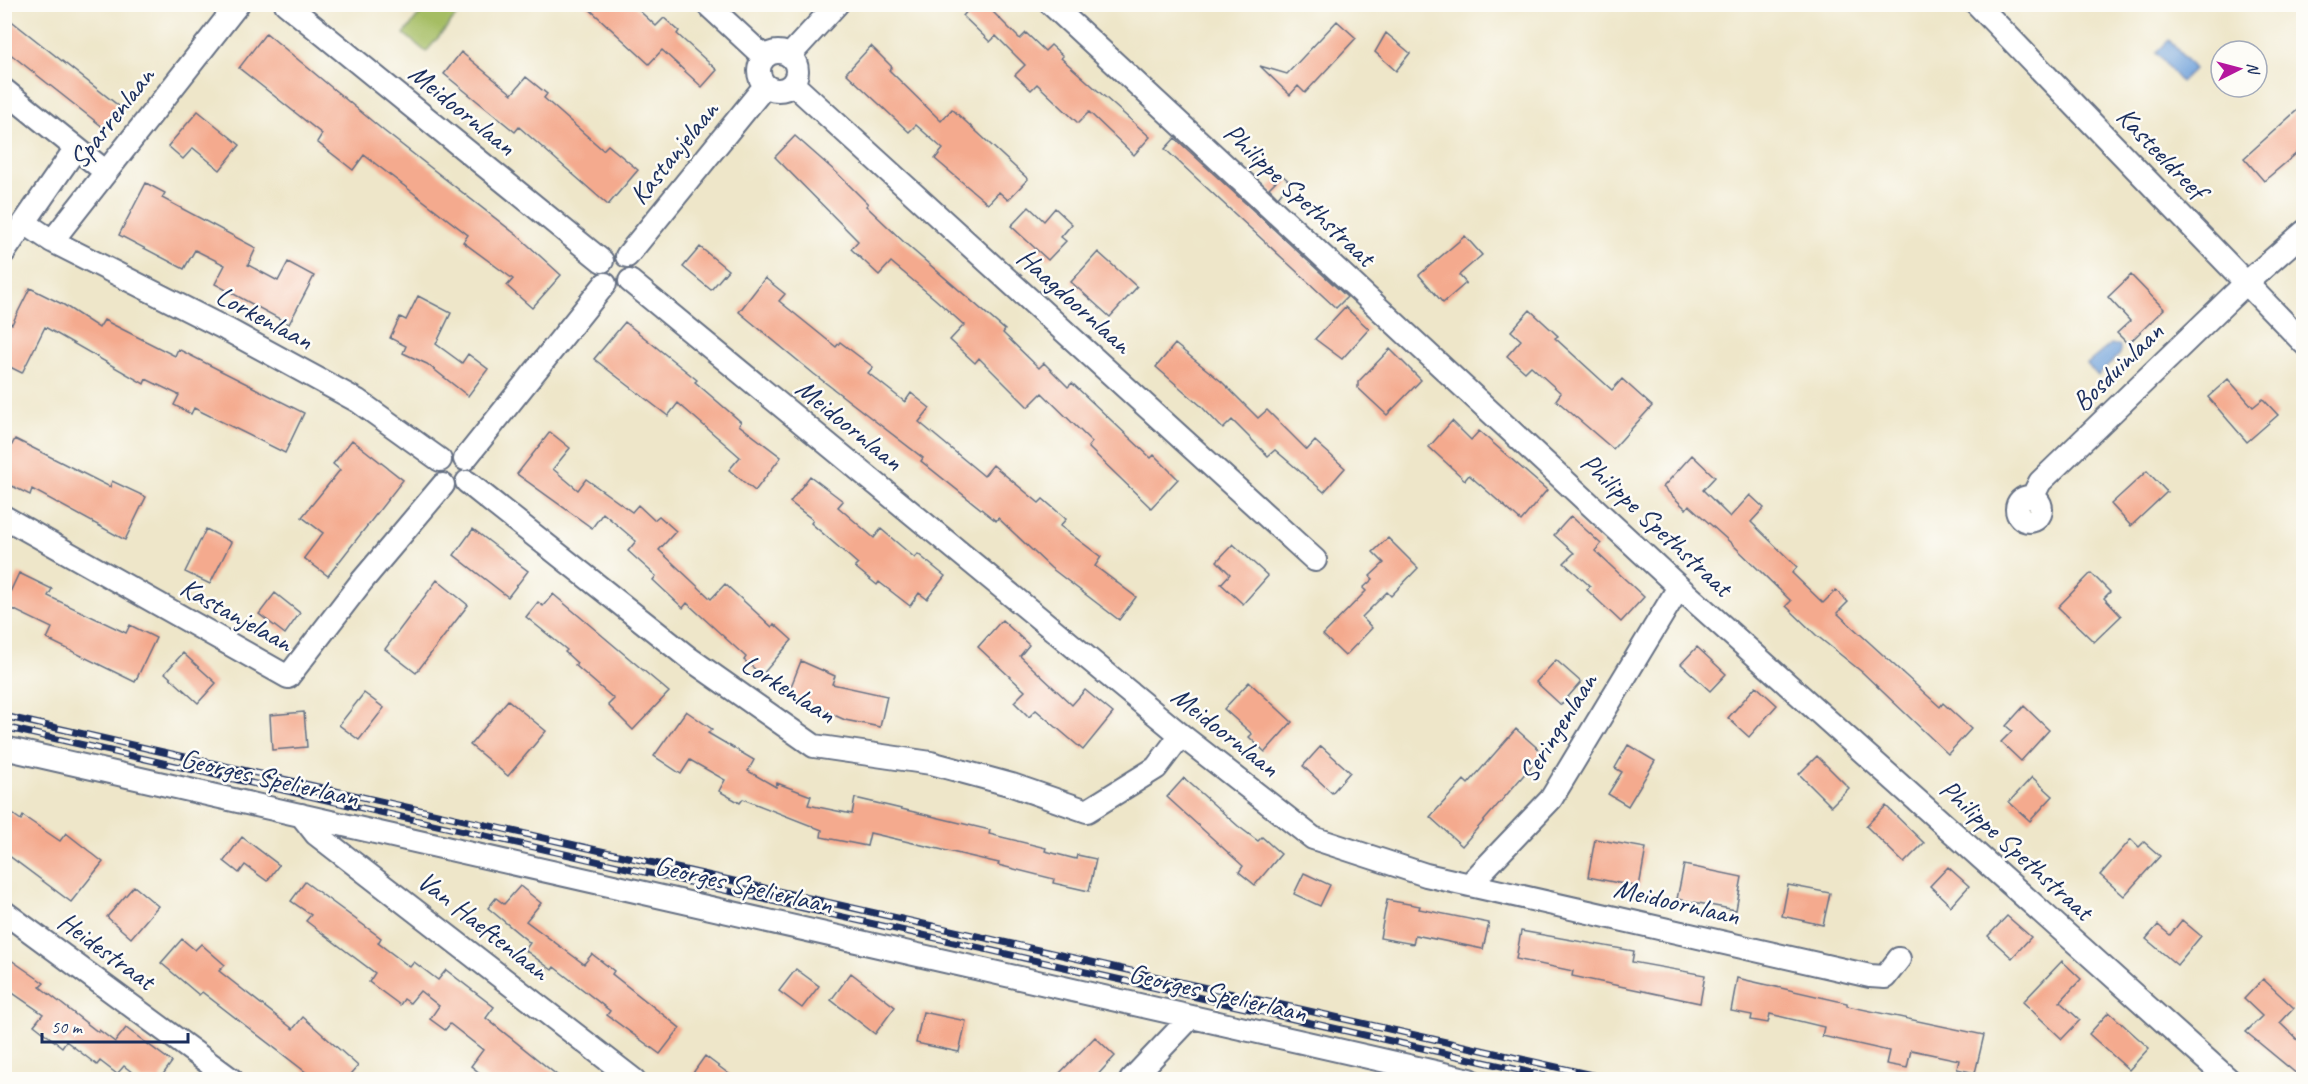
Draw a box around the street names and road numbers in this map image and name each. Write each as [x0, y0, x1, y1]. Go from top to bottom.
street label: Meidoornlaan [402, 56, 524, 164]
street label: Sparrenlaan [61, 58, 163, 175]
street label: Kastanjelaan [621, 92, 727, 211]
street label: Kasteeldreef [2109, 99, 2219, 211]
street label: Philippe Spethstraat [1216, 115, 1385, 276]
street label: Haagdoornlaan [1010, 240, 1140, 362]
street label: Lorkenlaan [210, 277, 320, 358]
street label: Bosduinlaan [2064, 314, 2171, 419]
street label: Meidoornlaan [789, 371, 911, 479]
street label: Philippe Spethstraat [1573, 445, 1742, 606]
street label: Kastanjelaan [174, 569, 300, 660]
street label: Lorkenlaan [735, 646, 843, 731]
street label: Seringenlaan [1510, 665, 1605, 788]
street label: Meidoornlaan [1164, 678, 1287, 785]
street label: Georges Spelierlaan [178, 740, 363, 815]
street label: Philippe Spethstraat [1933, 771, 2103, 929]
street label: Georges Spelierlaan [652, 847, 837, 922]
street label: Van Haeftenlaan [411, 863, 558, 989]
street label: Meidoornlaan [1611, 870, 1744, 933]
street label: Heidestraat [51, 903, 164, 999]
street label: Georges Spelierlaan [1126, 955, 1311, 1030]

